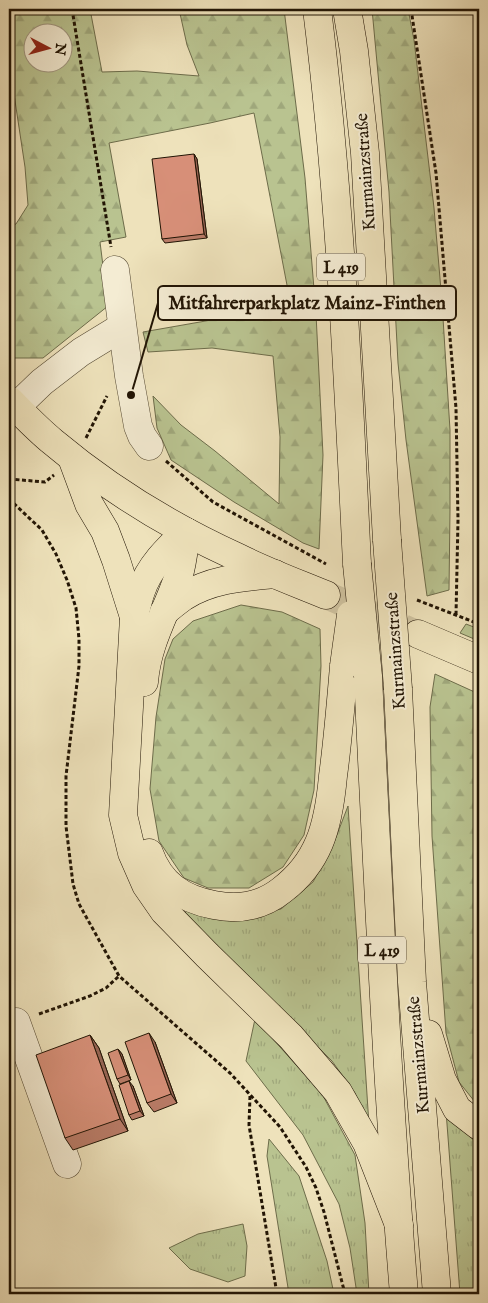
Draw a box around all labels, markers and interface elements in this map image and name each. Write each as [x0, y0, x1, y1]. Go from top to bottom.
north arrow [22, 22, 72, 72]
text: N [50, 41, 70, 56]
street label: Kurmainzstraße [351, 112, 382, 231]
road number: L 419 [317, 253, 365, 280]
callout: Mitfahrerparkplatz Mainz-Finthen [158, 286, 456, 320]
text: Mitfahrerparkplatz Mainz-Finthen [168, 292, 446, 316]
street label: Kurmainzstraße [381, 591, 412, 710]
road number: L 419 [358, 936, 406, 964]
street label: Kurmainzstraße [403, 995, 436, 1115]

